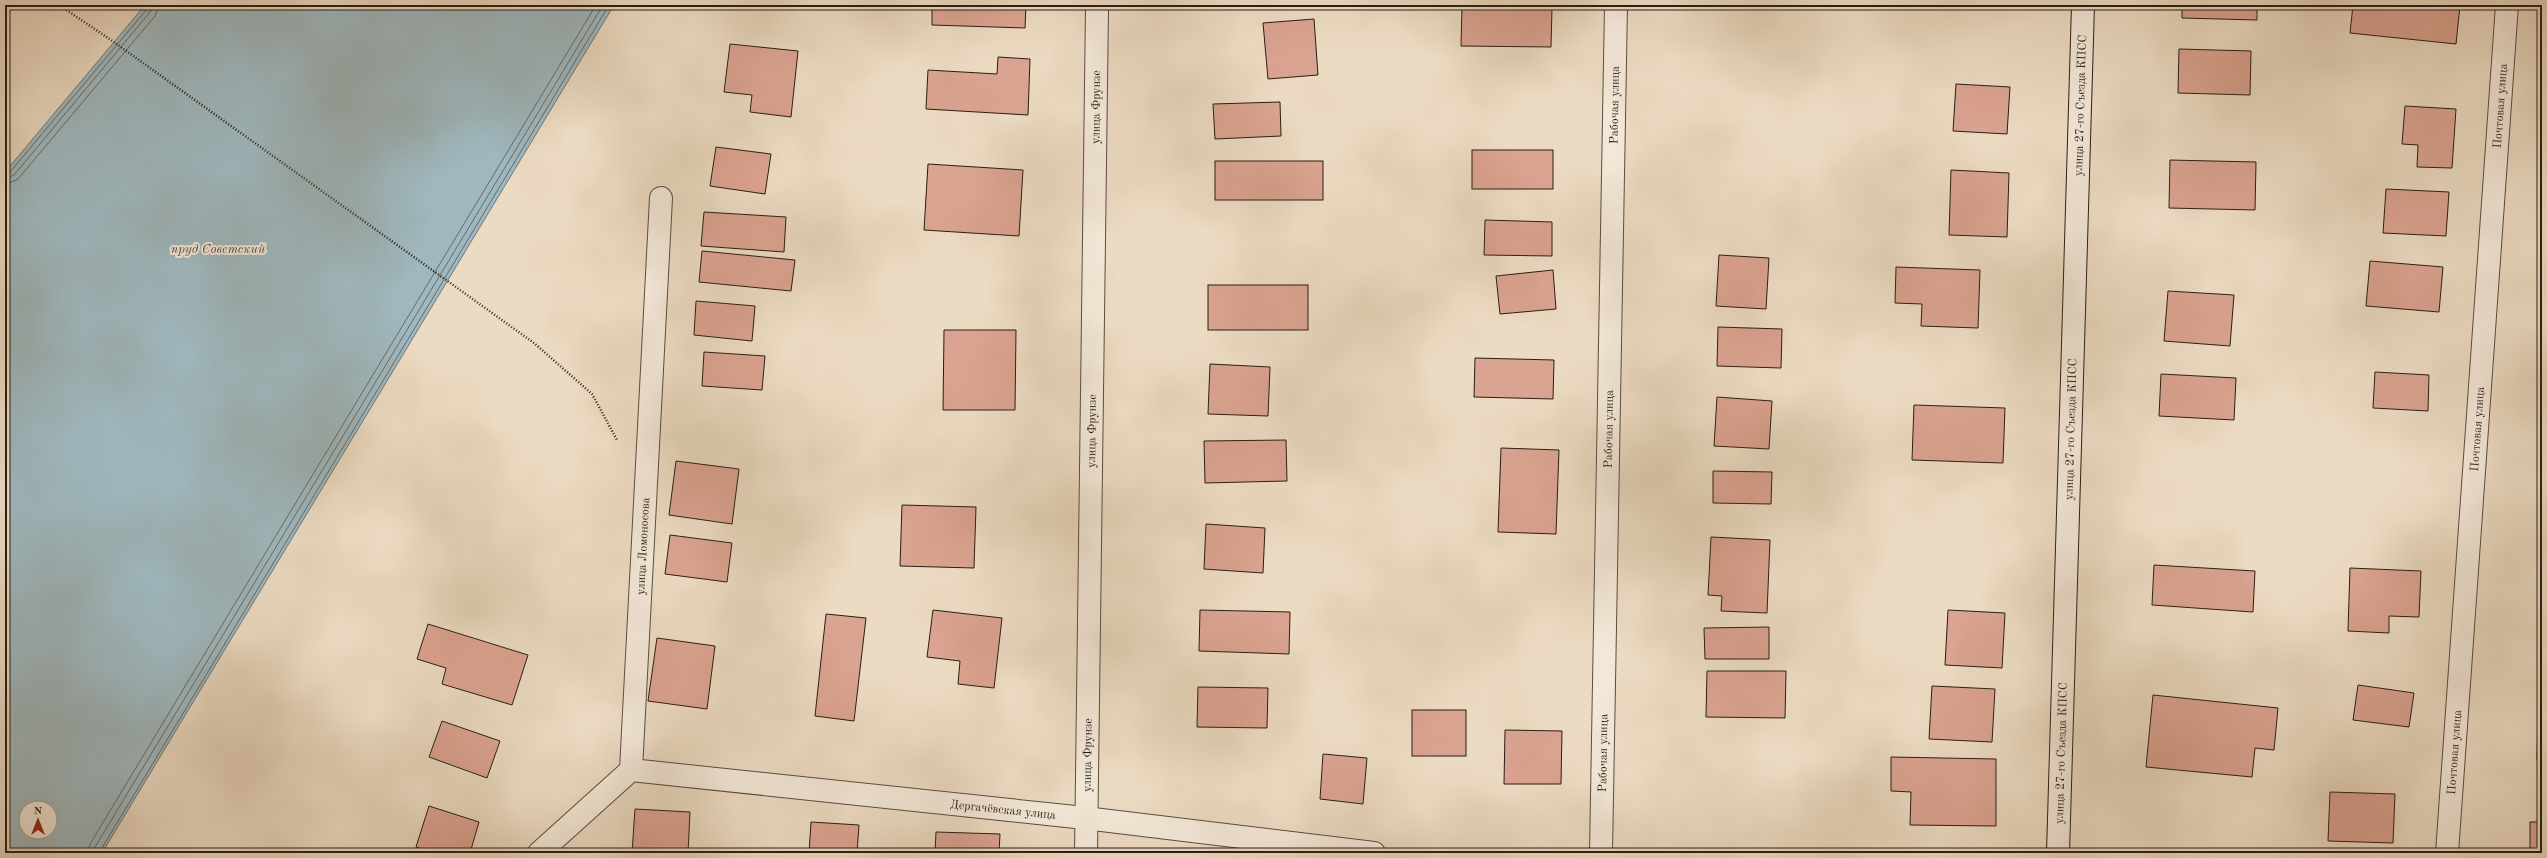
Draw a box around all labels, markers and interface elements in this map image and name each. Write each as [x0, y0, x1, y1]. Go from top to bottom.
street label: улица 27-го Съезда КПСС [2073, 34, 2089, 176]
street label: Почтовая улица [2492, 63, 2510, 149]
street label: Рабочая улица [1609, 66, 1622, 144]
street label: улица Фрунзе [1090, 70, 1103, 144]
water label: пруд Советский [171, 243, 266, 256]
street label: улица 27-го Съезда КПСС [2063, 358, 2080, 500]
street label: Почтовая улица [2469, 386, 2487, 472]
street label: Рабочая улица [1603, 390, 1616, 468]
street label: улица Фрунзе [1086, 394, 1099, 468]
street label: улица Ломоносова [635, 497, 652, 595]
street label: улица 27-го Съезда КПСС [2054, 682, 2070, 824]
street label: Почтовая улица [2446, 709, 2464, 795]
street label: Рабочая улица [1597, 714, 1610, 792]
street label: улица Фрунзе [1082, 718, 1095, 792]
street label: Дергачёвская улица [949, 799, 1056, 822]
north arrow [18, 800, 58, 840]
text: N [34, 806, 43, 817]

